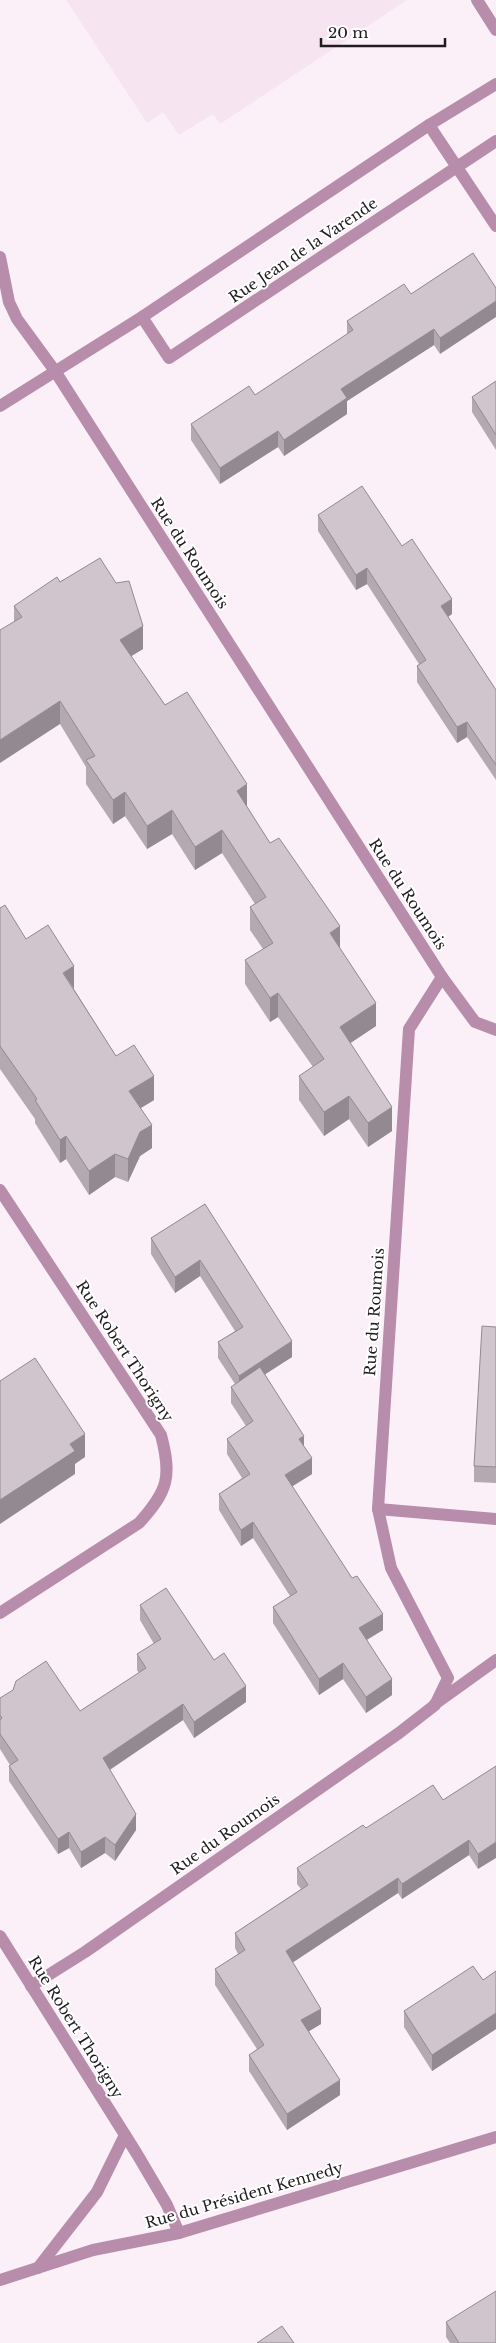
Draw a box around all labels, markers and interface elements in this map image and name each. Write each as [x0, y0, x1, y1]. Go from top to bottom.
scale bar [321, 15, 445, 47]
text: 20 m [328, 23, 368, 42]
street label: Rue Jean de la Varende [225, 193, 381, 307]
street label: Rue du Roumois [147, 494, 233, 612]
street label: Rue du Roumois [365, 835, 451, 953]
street label: Rue du Roumois [360, 1247, 388, 1377]
street label: Rue Robert Thorigny [72, 1277, 178, 1425]
street label: Rue du Roumois [167, 1789, 283, 1879]
street label: Rue Robert Thorigny [24, 1952, 128, 2102]
street label: Rue du Président Kennedy [143, 2158, 346, 2232]

